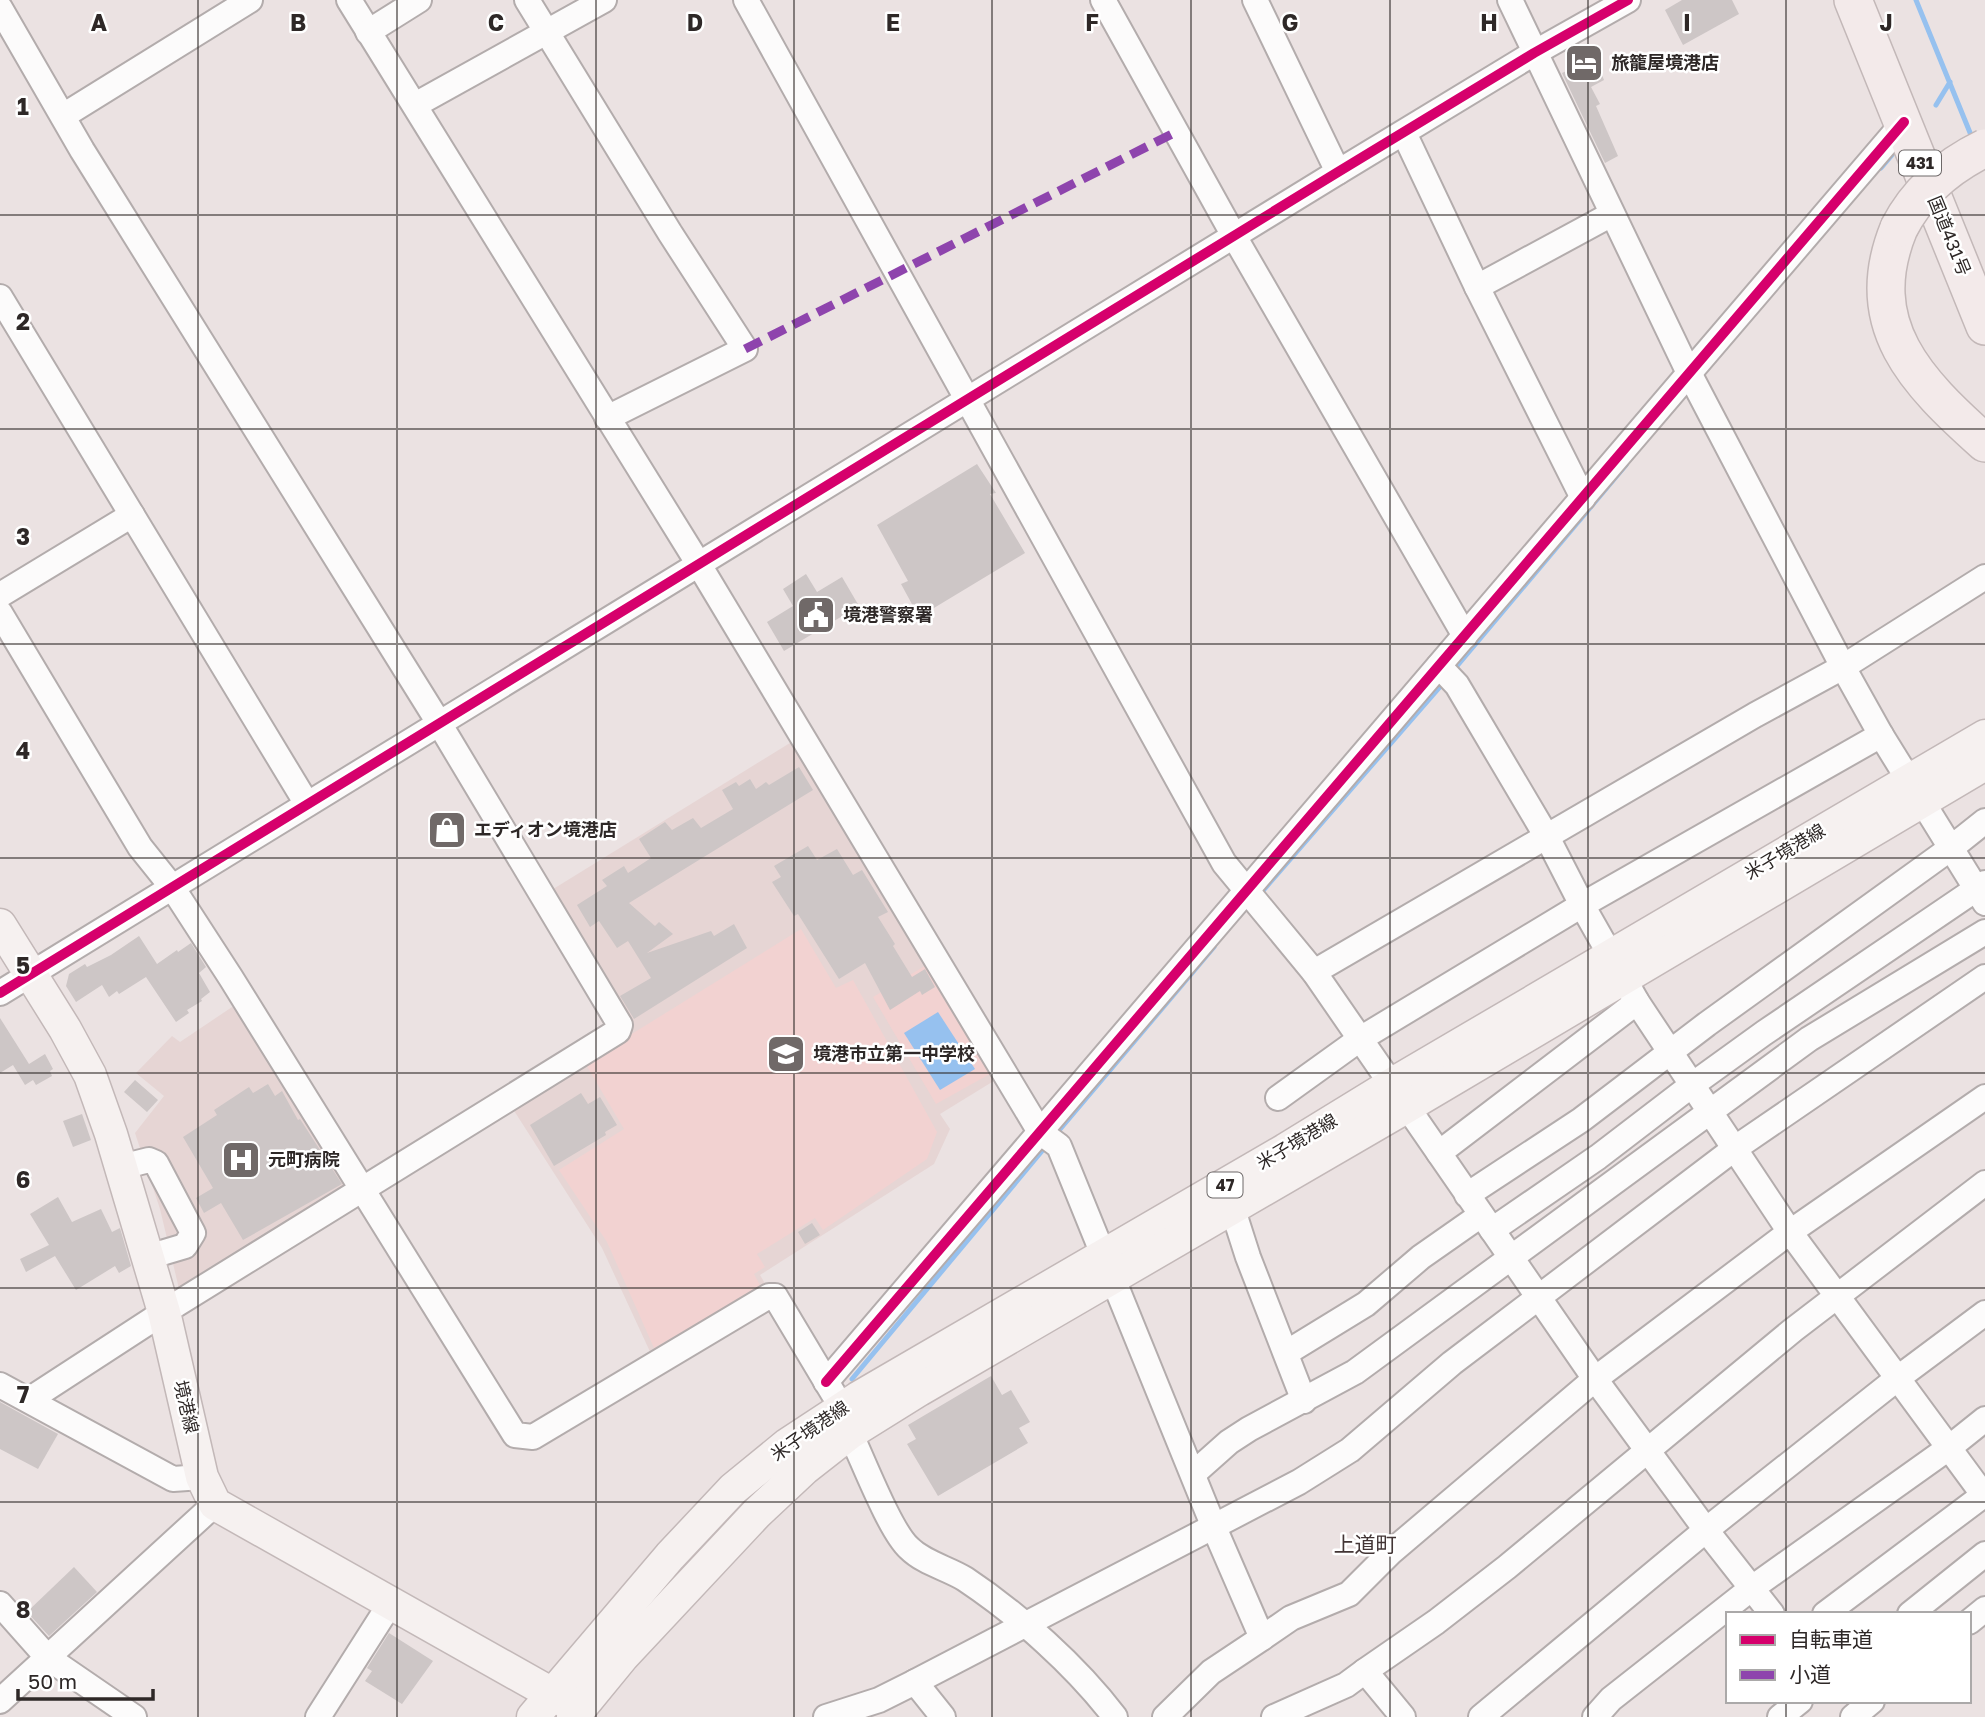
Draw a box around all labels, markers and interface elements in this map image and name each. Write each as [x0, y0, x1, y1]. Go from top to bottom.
text: A [91, 8, 108, 36]
text: B [290, 8, 306, 36]
text: C [488, 8, 504, 36]
text: D [687, 8, 703, 36]
text: E [886, 8, 900, 36]
text: F [1085, 8, 1099, 36]
text: G [1282, 8, 1298, 36]
text: H [1480, 8, 1498, 36]
text: I [1683, 8, 1691, 36]
text: J [1879, 8, 1893, 36]
hotel icon: 旅籠屋境港店 [1563, 42, 1605, 84]
place label: 旅籠屋境港店 [1611, 51, 1719, 73]
text: 1 [17, 92, 29, 120]
road number: 431 [1899, 150, 1941, 176]
street label: 国道431号 [1924, 192, 1976, 279]
text: 2 [16, 307, 30, 335]
text: 3 [16, 522, 30, 550]
public building icon: 境港警察署 [795, 594, 837, 636]
place label: 境港警察署 [843, 603, 933, 625]
text: 4 [16, 736, 30, 764]
shop icon: エディオン境港店 [426, 809, 468, 851]
place label: エディオン境港店 [474, 818, 617, 840]
street label: 米子境港線 [1740, 819, 1829, 884]
text: 5 [16, 951, 30, 979]
school or university icon: 境港市立第一中学校 [765, 1033, 807, 1075]
place label: 境港市立第一中学校 [813, 1042, 975, 1064]
street label: 米子境港線 [1252, 1109, 1341, 1174]
hospital icon: 元町病院 [220, 1139, 262, 1181]
place label: 元町病院 [268, 1148, 340, 1170]
text: 6 [16, 1165, 30, 1193]
road number: 47 [1208, 1172, 1242, 1198]
street label: 境港線 [170, 1378, 204, 1436]
text: 7 [17, 1380, 29, 1408]
street label: 米子境港線 [766, 1395, 853, 1465]
district label: 上道町 [1334, 1531, 1397, 1557]
text: 8 [16, 1595, 30, 1623]
legend [1726, 1612, 1971, 1703]
text: 自転車道 [1789, 1626, 1873, 1652]
scale bar [18, 1658, 152, 1702]
text: 小道 [1789, 1661, 1831, 1687]
text: 50 m [28, 1668, 77, 1694]

